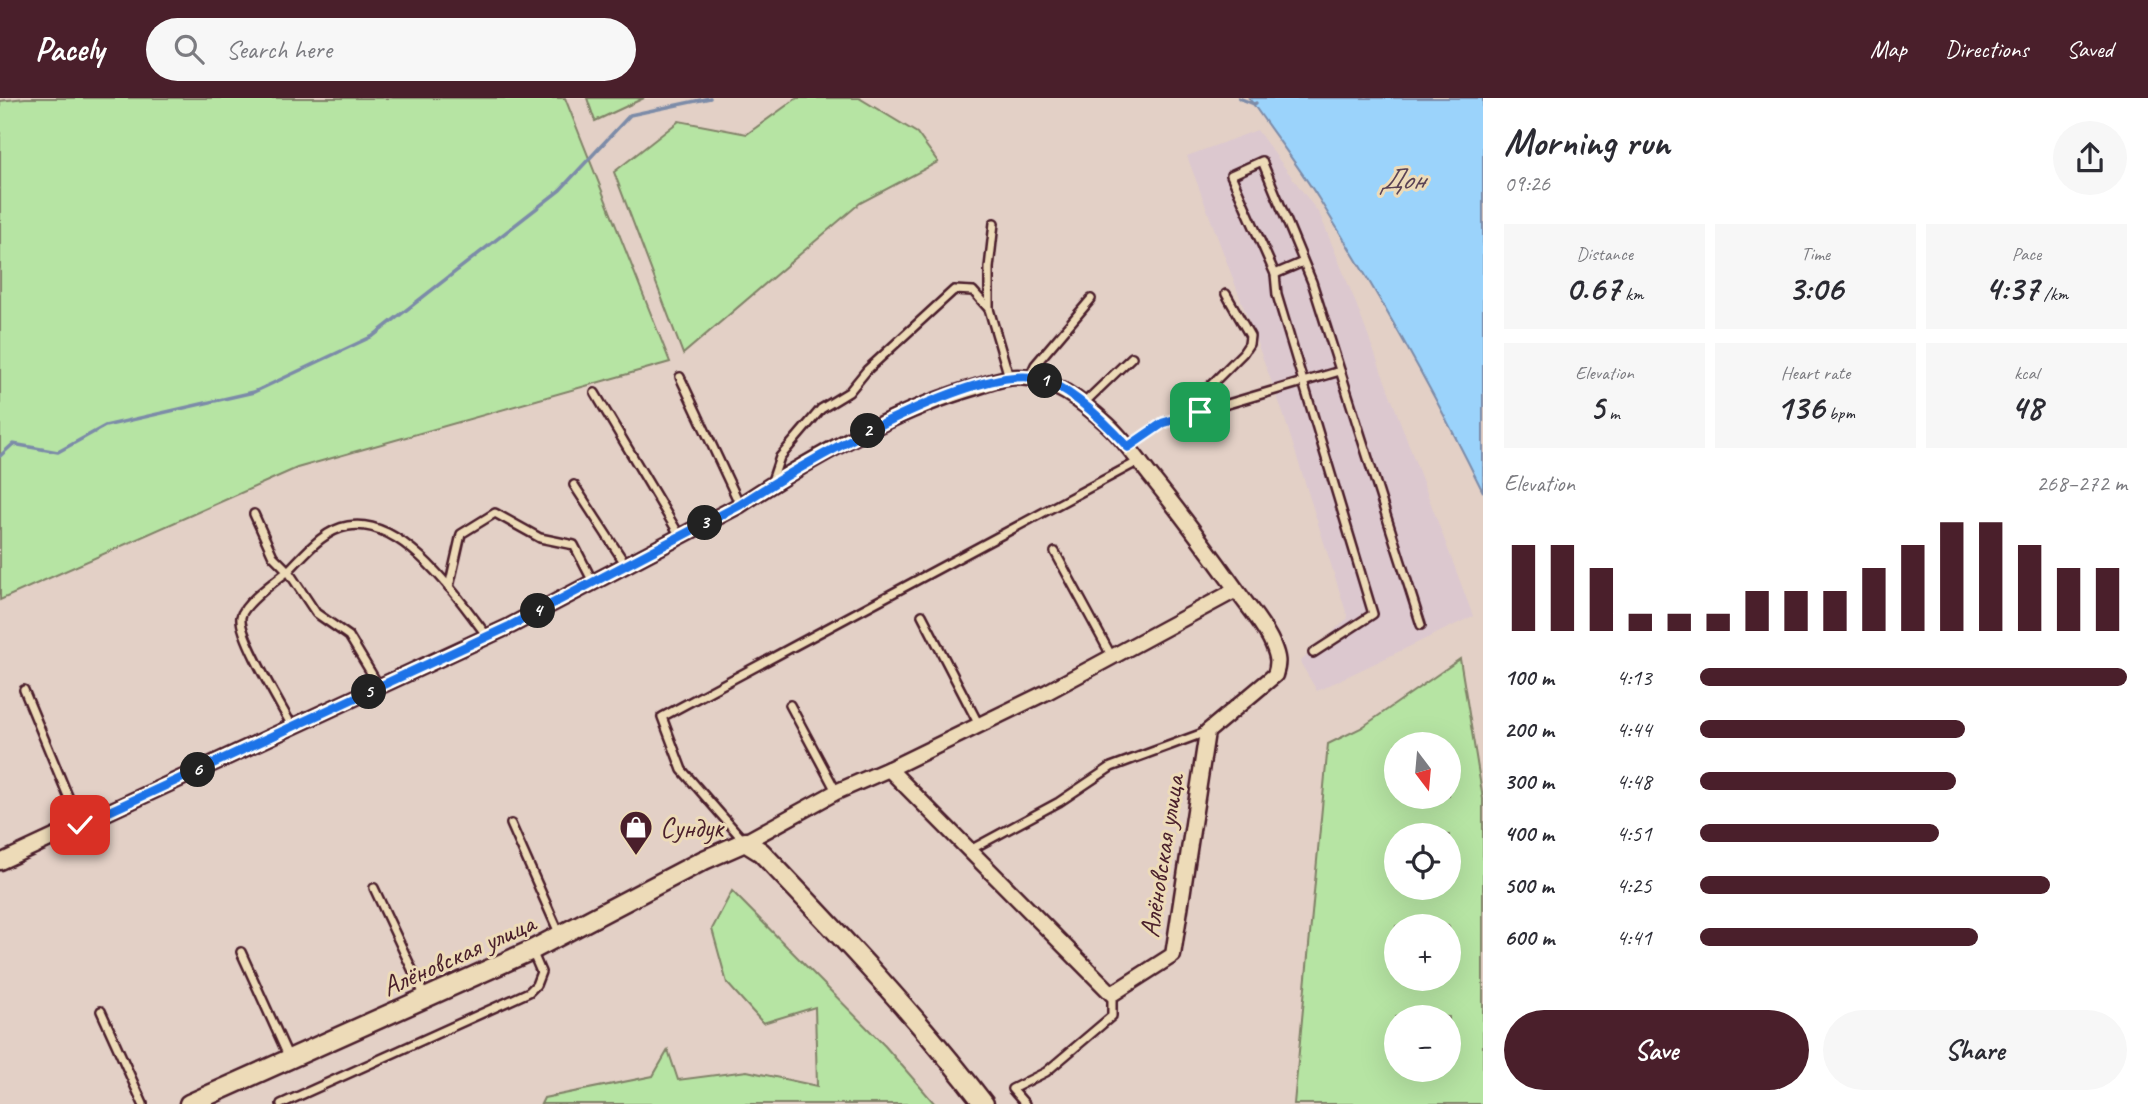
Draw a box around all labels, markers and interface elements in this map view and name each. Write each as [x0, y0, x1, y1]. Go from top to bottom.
search box [146, 18, 636, 81]
text: Pacely [35, 28, 104, 70]
icon: search [170, 30, 208, 68]
text: Search here [226, 33, 332, 66]
text: Map [1870, 34, 1907, 64]
text: Directions [1945, 34, 2028, 64]
text: Saved [2066, 34, 2113, 64]
text: Morning run [1504, 119, 1670, 166]
button: share [2053, 121, 2127, 195]
water label: Дон [1379, 160, 1429, 198]
text: 09:26 [1504, 169, 1550, 198]
text: Distance [1576, 242, 1633, 266]
text: Time [1801, 242, 1830, 266]
text: Pace [2012, 242, 2041, 266]
text: 0.67 [1566, 266, 1620, 311]
text: 3:06 [1788, 266, 1843, 311]
text: 4:37 [1985, 266, 2039, 311]
text: km [1620, 282, 1643, 306]
text: /km [2039, 282, 2068, 306]
text: Elevation [1575, 361, 1634, 385]
text: Heart rate [1781, 361, 1850, 385]
text: kcal [2014, 361, 2039, 385]
pin: 1 [1028, 364, 1062, 398]
text: 1 [1040, 368, 1049, 392]
pin [1170, 382, 1230, 442]
text: 5 [1589, 385, 1604, 430]
text: 136 [1776, 385, 1824, 430]
text: 48 [2011, 385, 2042, 430]
icon: arrive [1181, 393, 1219, 431]
text: m [1604, 401, 1620, 425]
text: bpm [1824, 401, 1855, 425]
pin: 2 [850, 414, 886, 448]
text: 2 [863, 418, 872, 442]
text: Elevation [1504, 469, 1575, 498]
text: 268–272 m [2036, 469, 2127, 498]
pin: 3 [688, 506, 722, 540]
text: 3 [700, 510, 709, 534]
pin: 4 [520, 594, 556, 628]
text: 4 [533, 598, 542, 622]
text: 100 m [1504, 663, 1554, 692]
text: 4:13 [1616, 663, 1652, 692]
pin: 5 [352, 674, 386, 710]
text: 5 [364, 679, 373, 703]
text: 200 m [1504, 715, 1554, 744]
text: 4:44 [1616, 715, 1652, 744]
north arrow [1384, 732, 1461, 808]
map controls [1384, 732, 1461, 1082]
pin: 6 [180, 752, 216, 788]
text: 6 [193, 757, 202, 781]
text: 300 m [1504, 767, 1554, 796]
text: 4:48 [1616, 767, 1652, 796]
street label: Алёновская улица [1131, 770, 1192, 940]
pin [50, 795, 110, 855]
icon: check [61, 806, 99, 844]
shop icon: Сундук [617, 808, 655, 857]
place label: Сундук [660, 810, 725, 845]
text: 400 m [1504, 819, 1554, 848]
text: 4:51 [1616, 819, 1652, 848]
button: locate [1384, 823, 1461, 900]
text: 500 m [1504, 871, 1553, 900]
text: 4:25 [1616, 871, 1652, 900]
street label: Алёновская улица [376, 904, 542, 1004]
button: + [1384, 914, 1461, 991]
text: 600 m [1504, 923, 1554, 952]
text: 4:41 [1616, 923, 1652, 952]
button: − [1384, 1005, 1461, 1082]
button: Save [1504, 1010, 1809, 1090]
button: Share [1823, 1010, 2127, 1090]

